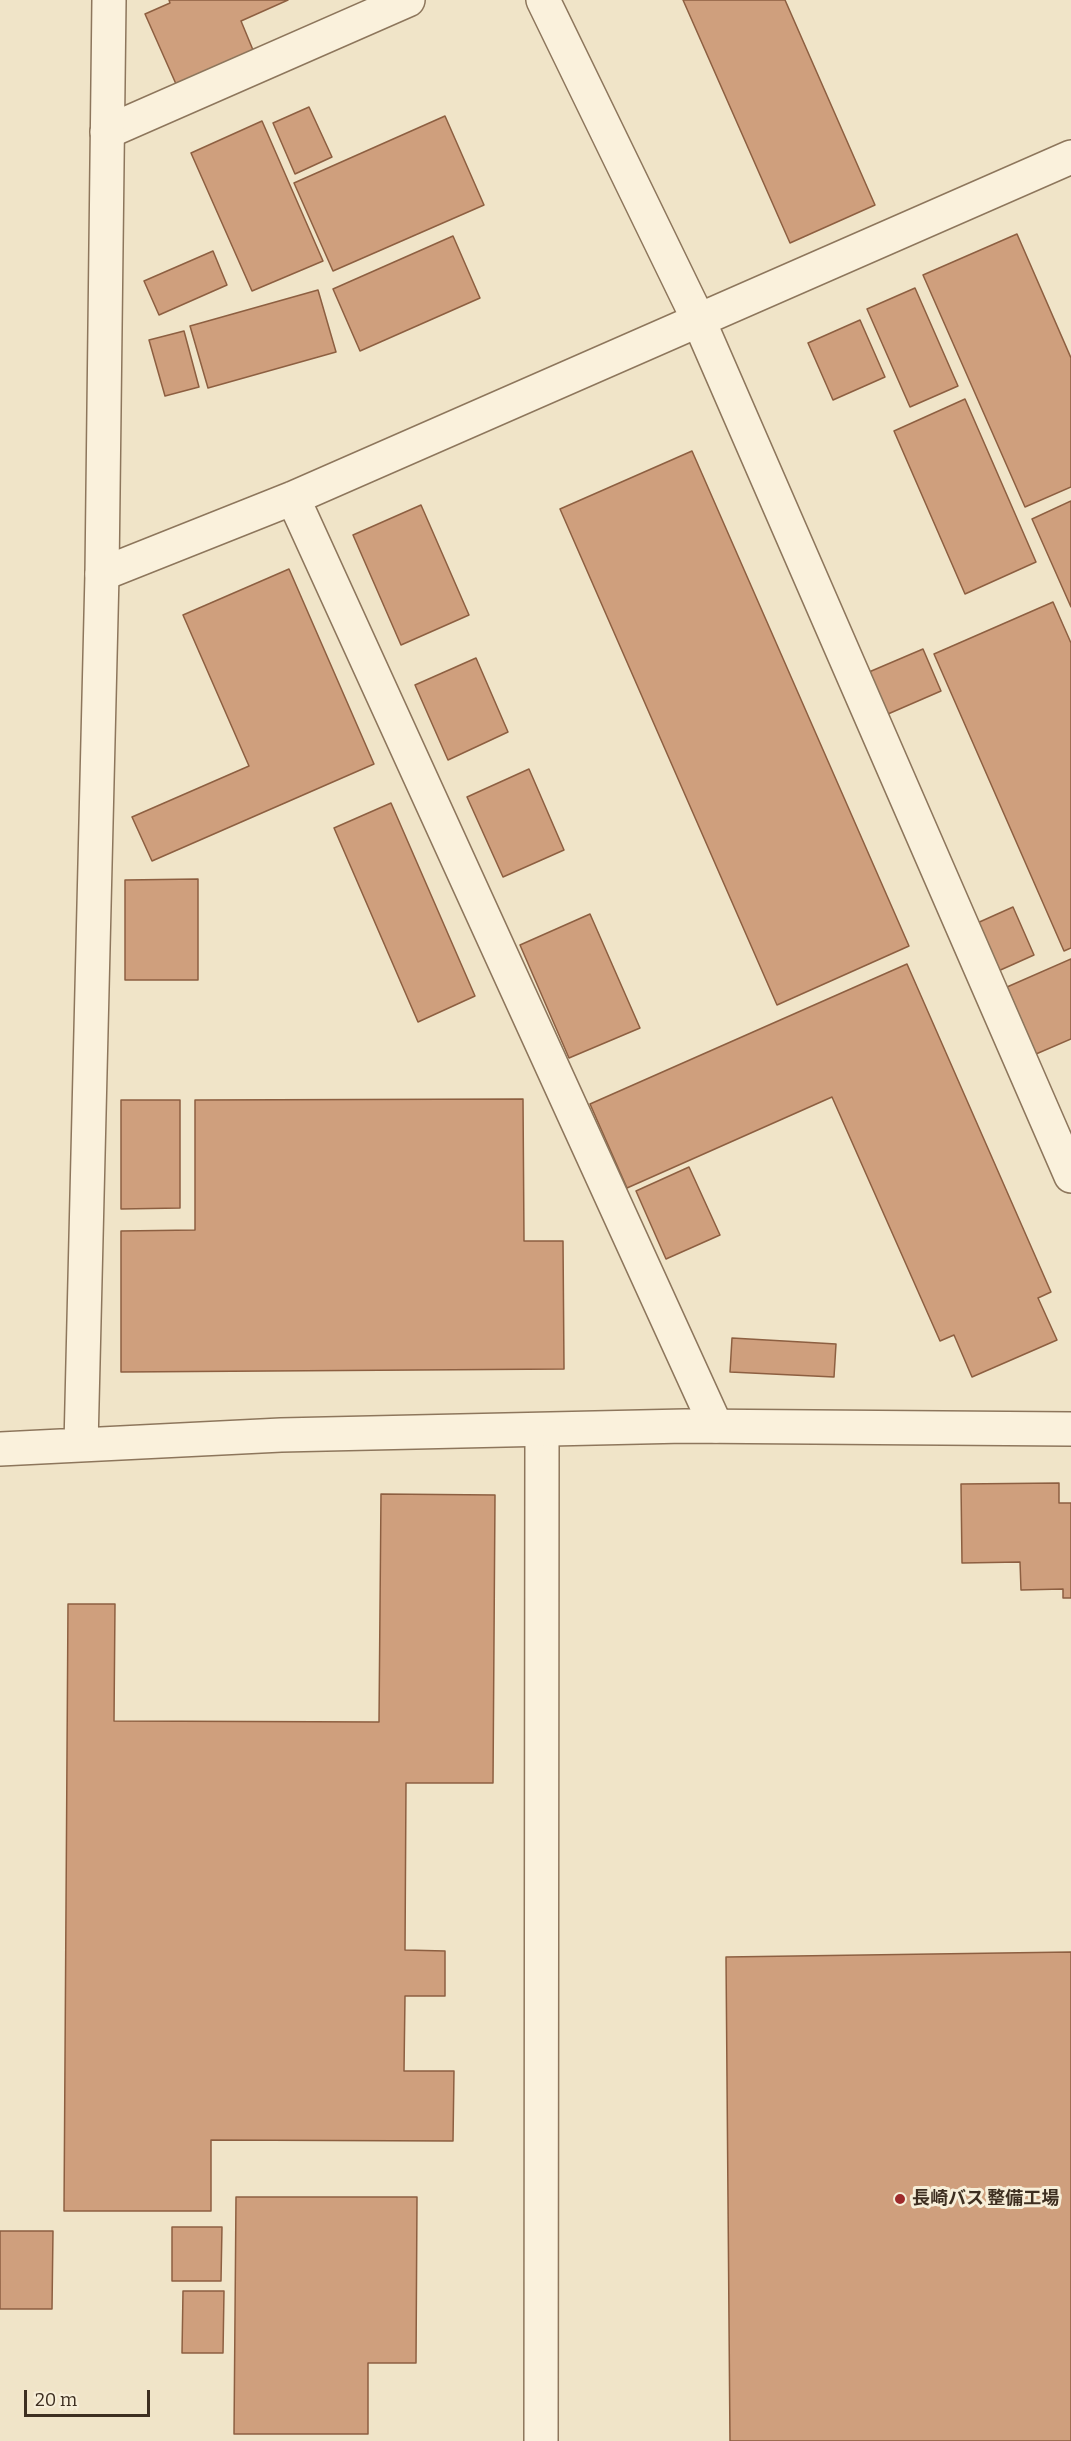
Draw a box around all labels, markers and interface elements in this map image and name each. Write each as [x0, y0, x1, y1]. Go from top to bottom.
place label: 長崎バス 整備工場 [912, 2188, 1059, 2210]
marker: 長崎バス 整備工場 [893, 2192, 907, 2206]
scale bar [27, 2378, 153, 2416]
text: 20 m [35, 2389, 77, 2411]

